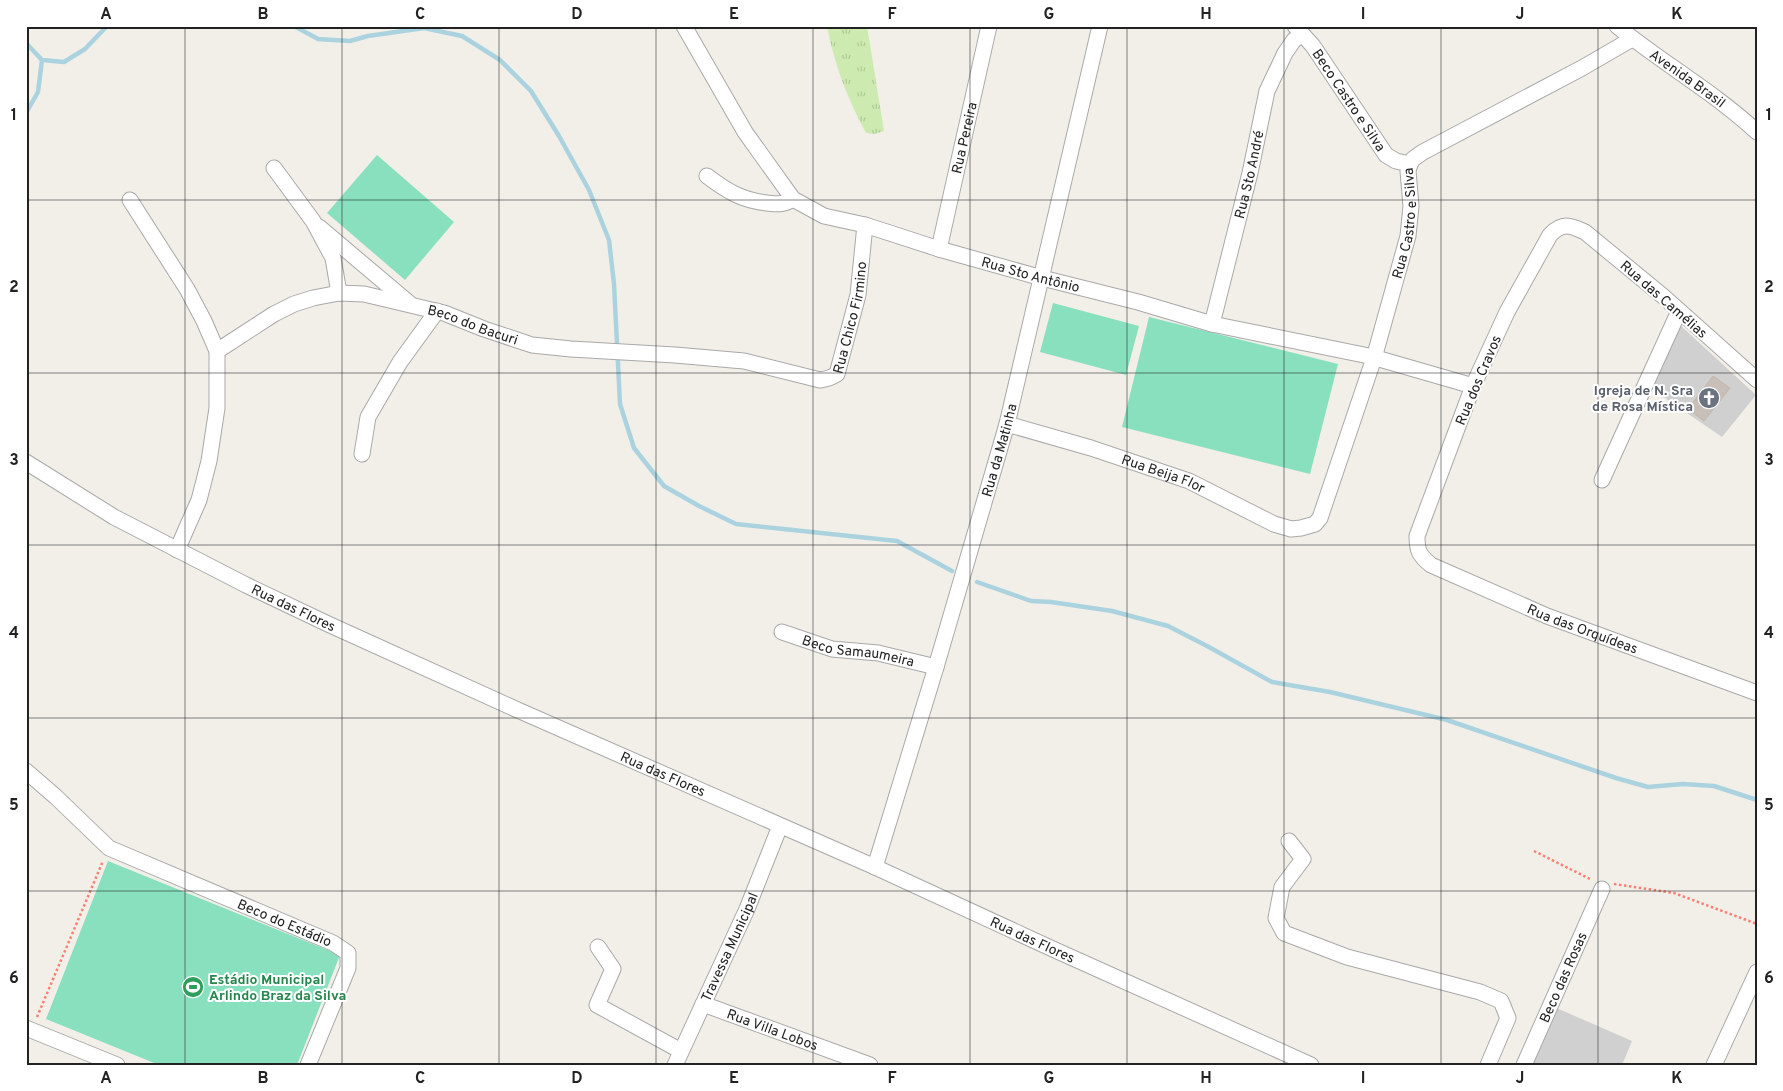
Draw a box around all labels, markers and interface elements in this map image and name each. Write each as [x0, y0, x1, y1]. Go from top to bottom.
text: A [100, 5, 112, 25]
text: B [257, 5, 269, 25]
text: C [415, 5, 425, 25]
text: D [571, 5, 583, 25]
text: E [729, 5, 739, 25]
text: F [887, 5, 897, 25]
text: G [1044, 5, 1054, 25]
text: H [1200, 5, 1212, 25]
text: I [1361, 5, 1365, 25]
text: J [1516, 5, 1524, 25]
text: K [1671, 5, 1683, 25]
street label: Beco Castro e Silva [1308, 46, 1388, 155]
street label: Avenida Brasil [1646, 47, 1728, 112]
street label: Rua Pereira [949, 101, 982, 176]
text: 1 [11, 106, 17, 126]
text: 1 [1766, 106, 1772, 126]
street label: Rua Sto André [1232, 129, 1269, 221]
street label: Rua Castro e Silva [1389, 167, 1421, 281]
street label: Rua Sto Antônio [979, 254, 1082, 297]
street label: Rua das Camélias [1616, 258, 1710, 343]
street label: Rua Chico Firmino [830, 261, 871, 376]
text: 2 [9, 278, 19, 298]
text: 2 [1764, 278, 1774, 298]
street label: Beco do Bacuri [426, 302, 520, 350]
street label: Rua dos Cravos [1453, 333, 1506, 428]
place label: Igreja de N. Sra de Rosa Mística [1592, 383, 1693, 416]
church icon: Igreja de N. Sra de Rosa Mística [1697, 386, 1721, 410]
street label: Rua da Matinha [979, 402, 1021, 499]
text: 3 [9, 451, 19, 471]
text: 3 [1764, 451, 1774, 471]
street label: Rua Beija Flor [1119, 452, 1208, 498]
street label: Rua das Flores [248, 582, 338, 636]
street label: Rua das Orquídeas [1524, 601, 1640, 659]
text: 4 [9, 624, 19, 644]
text: 4 [1764, 624, 1774, 644]
street label: Beco Samaumeira [799, 632, 916, 671]
street label: Rua das Flores [617, 749, 708, 801]
text: 5 [9, 796, 19, 816]
text: 5 [1764, 796, 1774, 816]
street label: Travessa Municipal [698, 890, 763, 1005]
street label: Beco do Estádio [234, 896, 334, 951]
street label: Rua das Flores [987, 914, 1077, 968]
street label: Beco das Rosas [1537, 930, 1592, 1026]
text: 6 [9, 969, 19, 989]
text: 6 [1764, 969, 1774, 989]
place label: Estádio Municipal Arlindo Braz da Silva [209, 972, 346, 1005]
sports icon: Estádio Municipal Arlindo Braz da Silva [181, 975, 205, 999]
street label: Rua Villa Lobos [724, 1006, 820, 1055]
text: A [100, 1069, 112, 1089]
text: B [257, 1069, 269, 1089]
text: C [415, 1069, 425, 1089]
text: D [571, 1069, 583, 1089]
text: E [729, 1069, 739, 1089]
text: F [887, 1069, 897, 1089]
text: G [1044, 1069, 1054, 1089]
text: H [1200, 1069, 1212, 1089]
text: I [1361, 1069, 1365, 1089]
text: J [1516, 1069, 1524, 1089]
text: K [1671, 1069, 1683, 1089]

